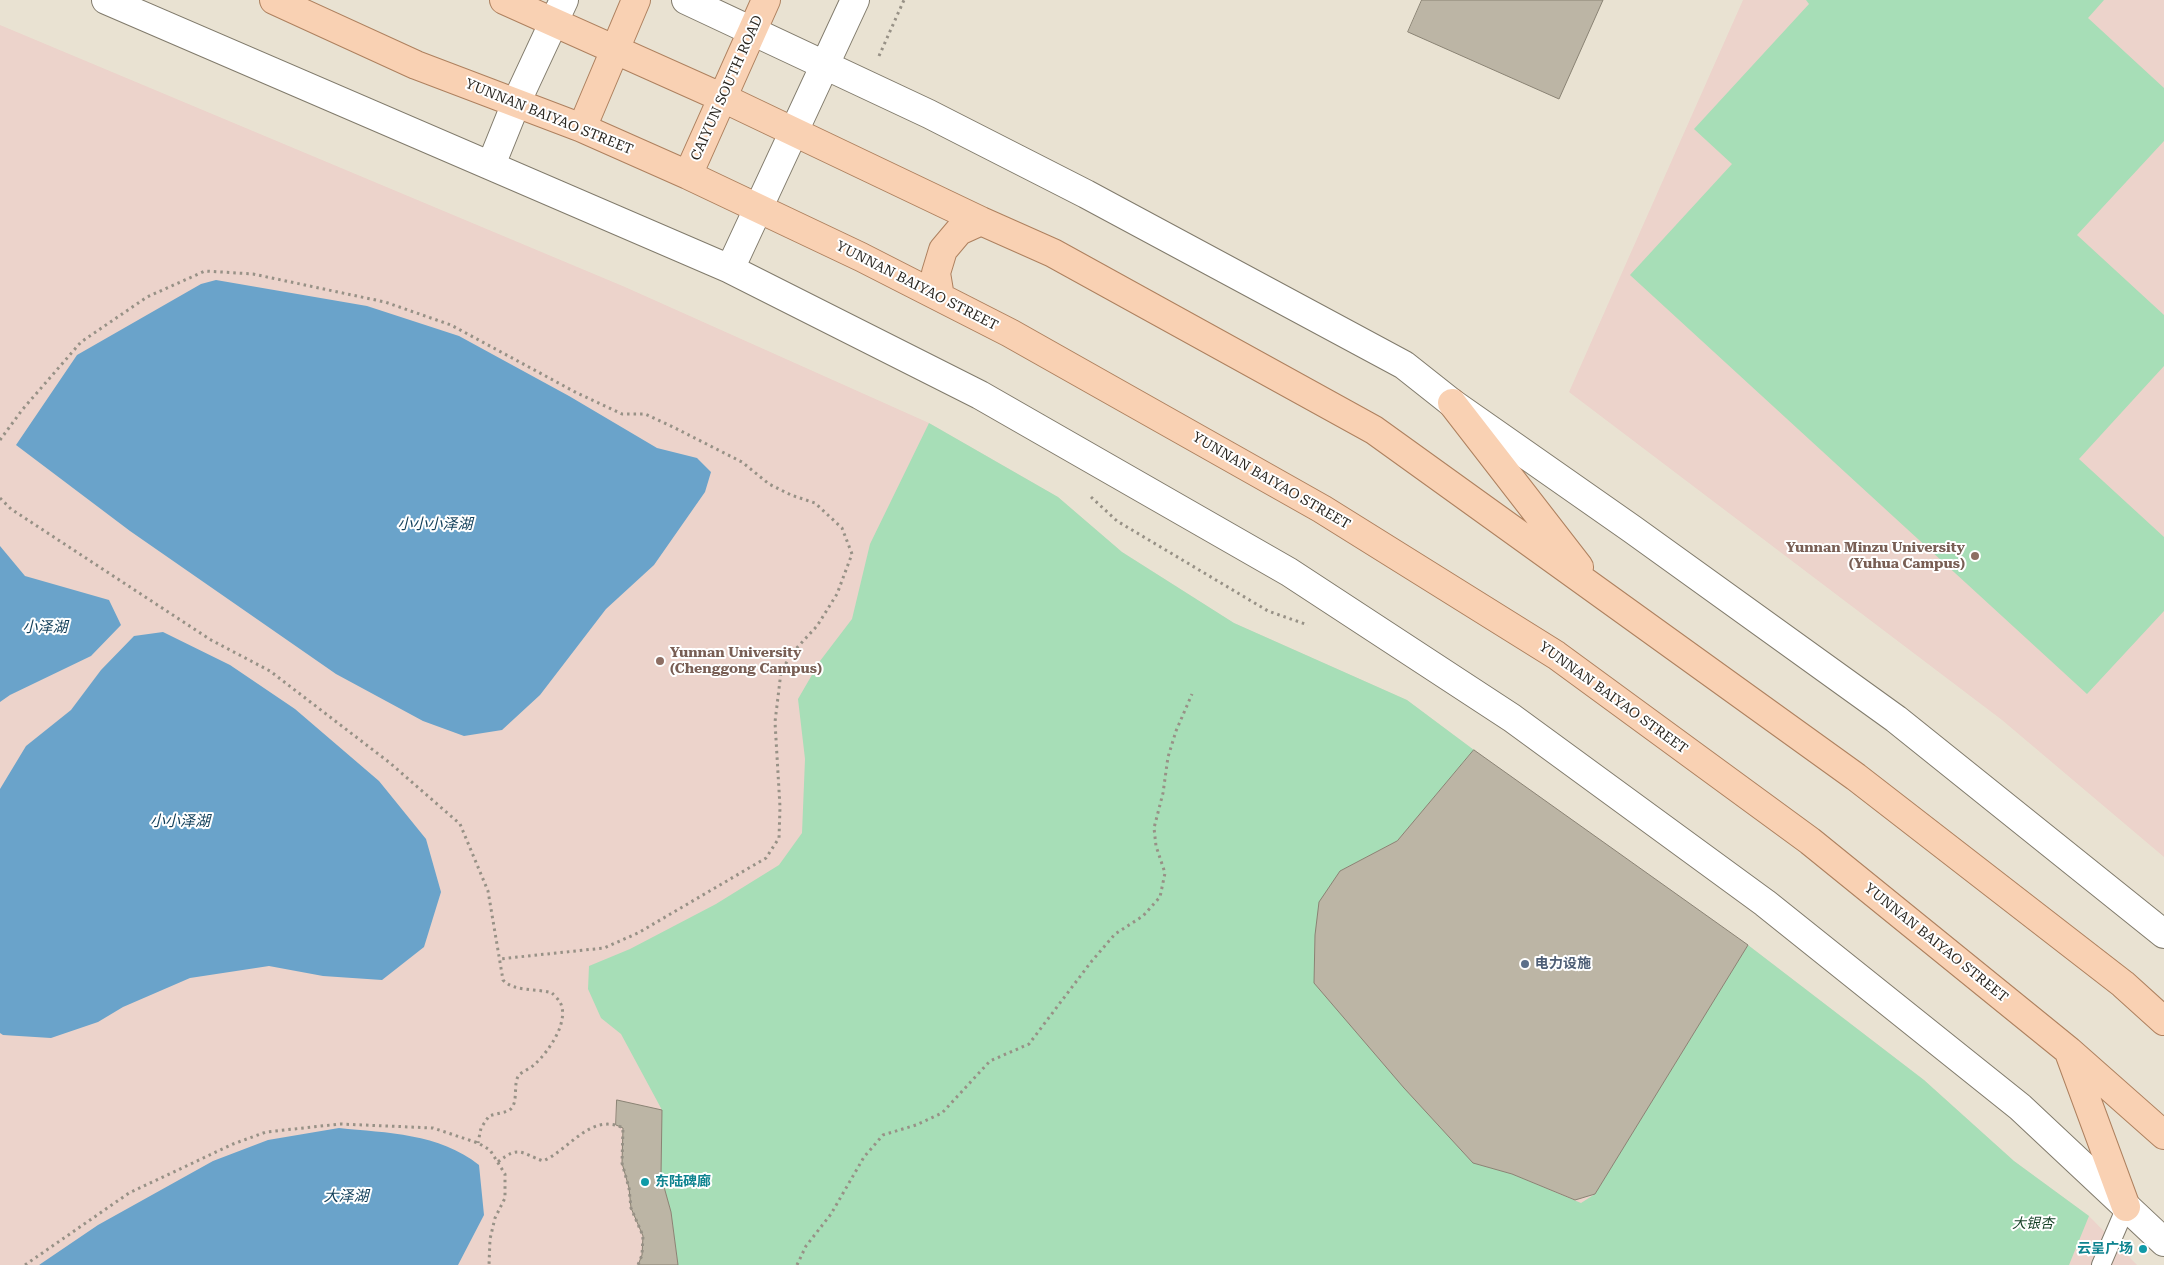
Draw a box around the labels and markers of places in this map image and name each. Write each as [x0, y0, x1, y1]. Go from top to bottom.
place label: Yunnan Minzu University (Yuhua Campus) [1786, 540, 1965, 572]
marker: Yunnan Minzu University (Yuhua Campus) [1969, 550, 1981, 562]
place label: Yunnan University (Chenggong Campus) [670, 645, 822, 678]
marker: Yunnan University (Chenggong Campus) [654, 655, 666, 667]
place label: 电力设施 [1535, 956, 1591, 972]
marker: 电力设施 [1519, 958, 1531, 970]
place label: 东陆碑廊 [655, 1174, 711, 1190]
marker: 东陆碑廊 [639, 1176, 651, 1188]
place label: 云呈广场 [2077, 1241, 2133, 1257]
marker: 云呈广场 [2137, 1243, 2149, 1255]

